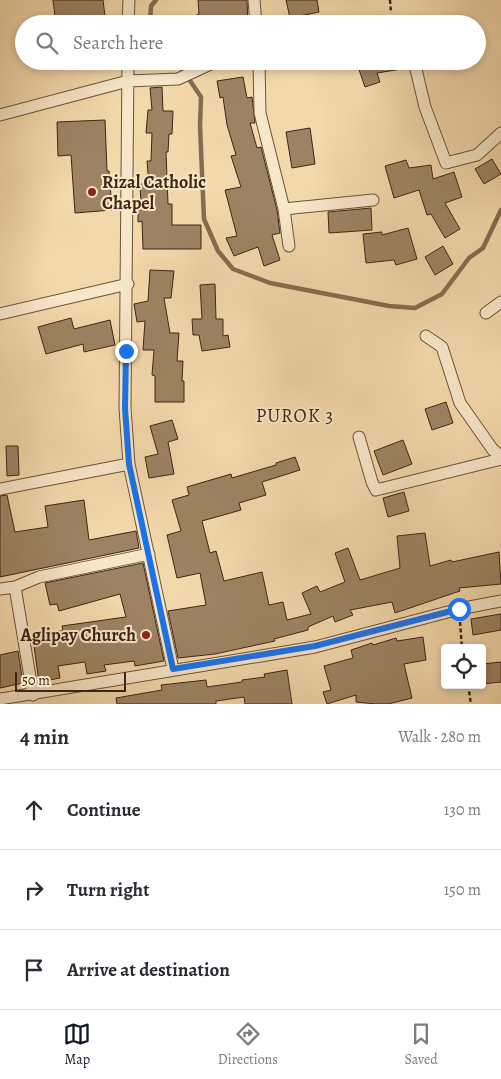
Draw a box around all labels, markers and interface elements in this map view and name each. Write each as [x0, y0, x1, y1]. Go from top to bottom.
search box [15, 15, 486, 70]
icon: search [33, 29, 61, 57]
text: Search here [73, 30, 163, 56]
place label: Rizal Catholic Chapel [102, 170, 206, 215]
marker: Rizal Catholic Chapel [86, 186, 98, 198]
route end [115, 340, 138, 363]
district label: PUROK 3 [256, 403, 334, 429]
route start [448, 598, 471, 621]
place label: Aglipay Church [20, 623, 136, 647]
marker: Aglipay Church [140, 629, 152, 641]
map controls [441, 644, 486, 689]
button: locate [441, 644, 486, 689]
scale bar [15, 669, 126, 692]
text: 50 m [22, 671, 50, 690]
text: 4 min [20, 723, 69, 751]
text: Walk · 280 m [398, 726, 481, 748]
icon: ahead [20, 796, 48, 824]
text: Continue [67, 797, 141, 823]
text: 130 m [444, 799, 481, 821]
icon: right [20, 876, 48, 904]
text: Turn right [67, 877, 149, 903]
text: 150 m [444, 879, 481, 901]
icon: arrive [20, 956, 48, 984]
text: Arrive at destination [67, 957, 230, 983]
tab: Map [63, 1020, 91, 1069]
tab: Directions [218, 1020, 278, 1069]
tab: Saved [405, 1020, 438, 1069]

